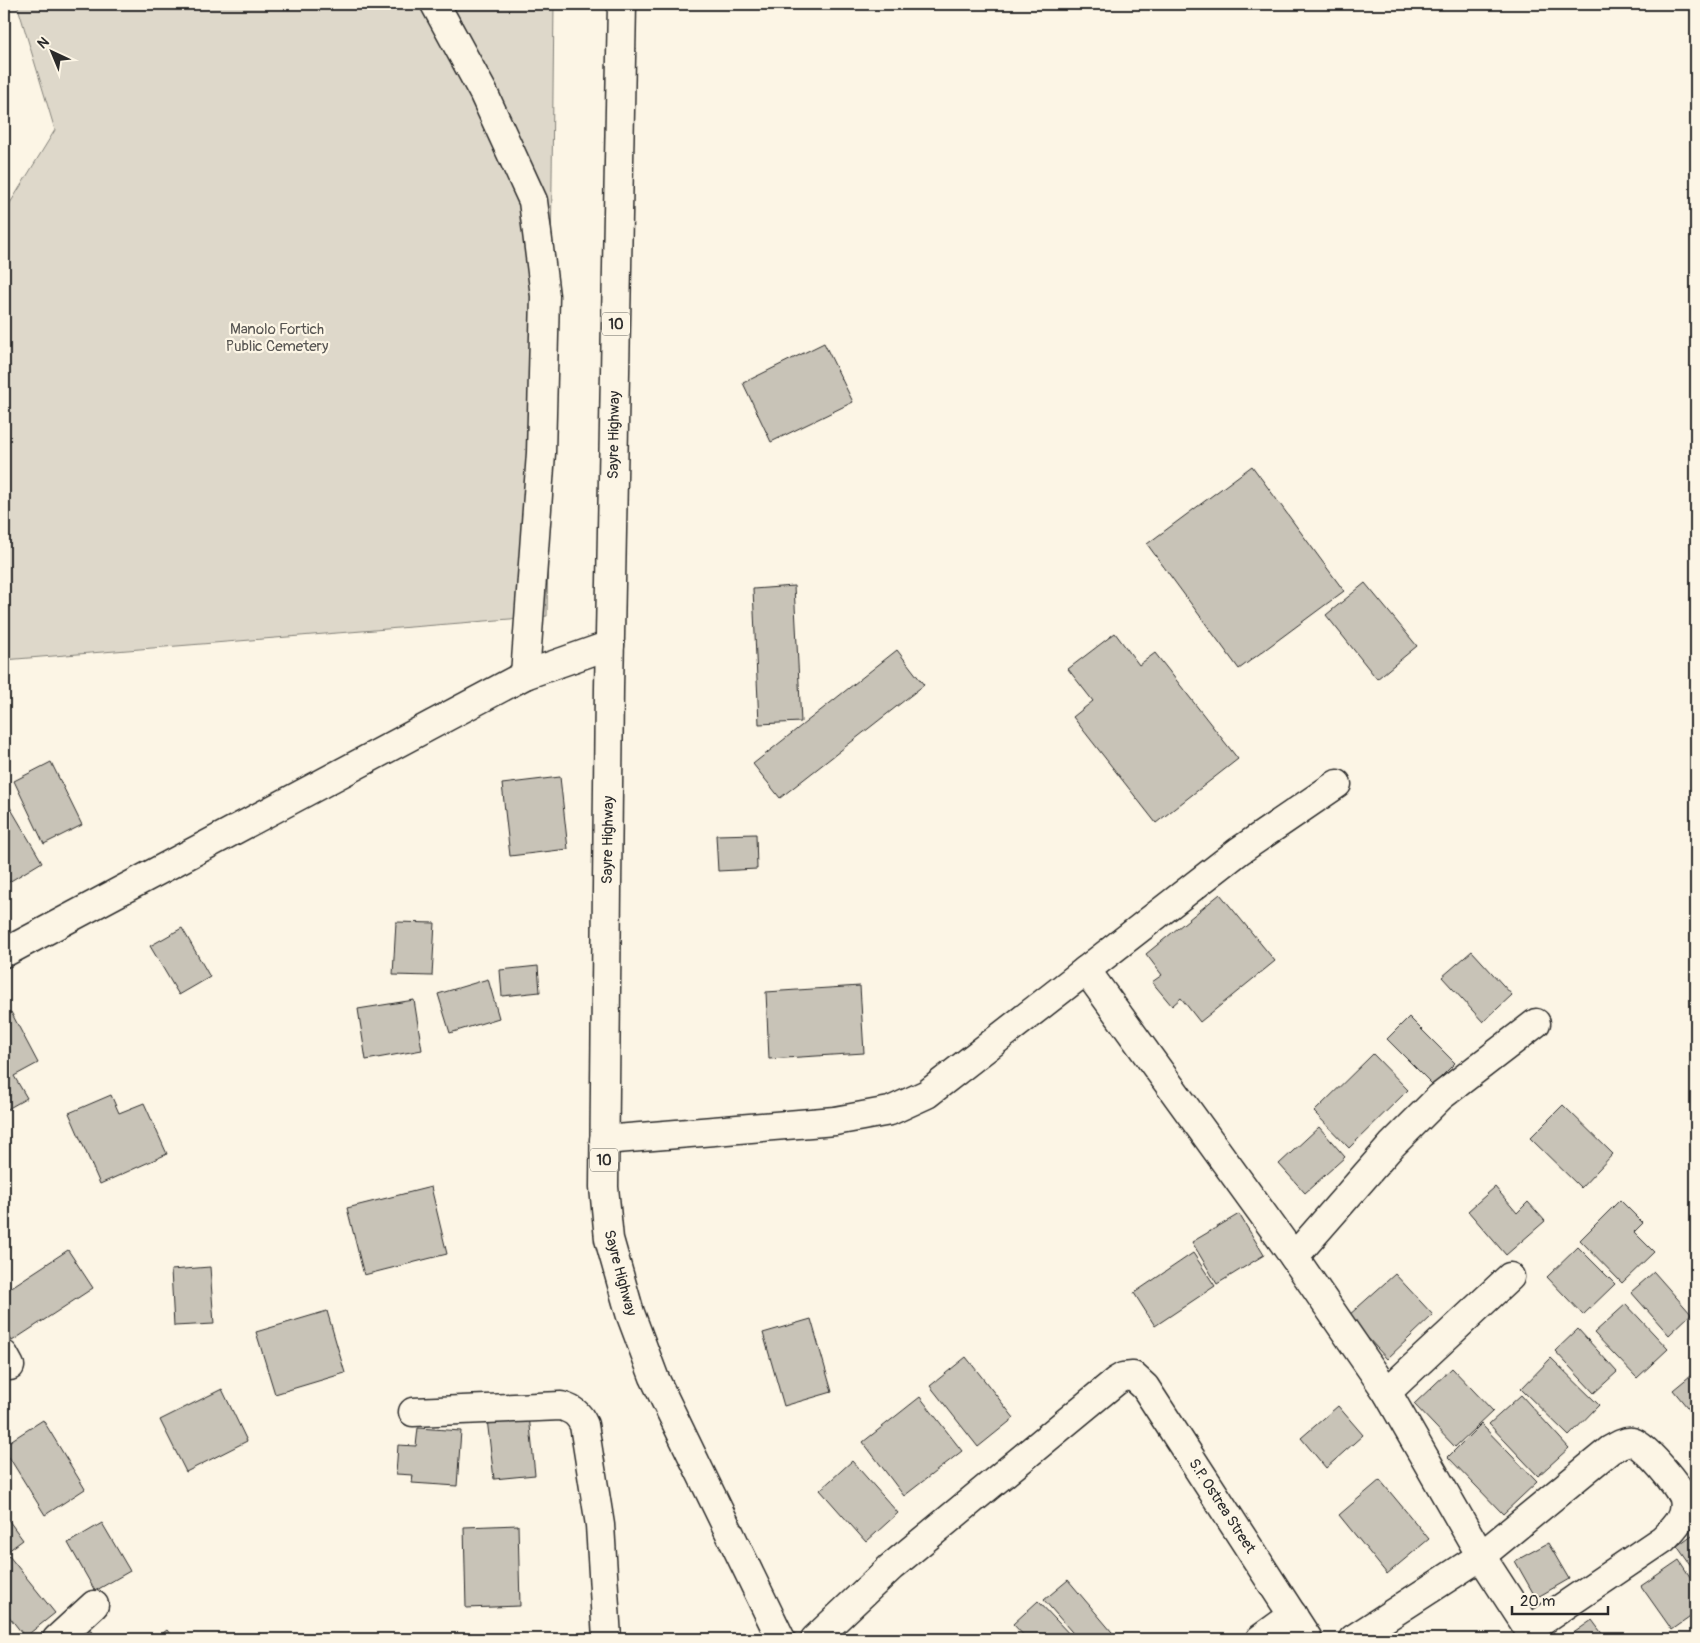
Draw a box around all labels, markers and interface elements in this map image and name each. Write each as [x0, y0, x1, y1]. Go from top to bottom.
north arrow [28, 28, 78, 78]
text: N [34, 34, 53, 52]
road number: 10 [602, 312, 630, 336]
park label: Manolo Fortich Public Cemetery [226, 320, 329, 356]
street label: Sayre Highway [604, 390, 624, 479]
street label: Sayre Highway [598, 795, 618, 884]
road number: 10 [590, 1148, 618, 1172]
street label: Sayre Highway [599, 1228, 641, 1319]
street label: S.P. Ostrea Street [1184, 1455, 1260, 1558]
scale bar [1512, 1583, 1609, 1615]
text: 20 m [1520, 1592, 1555, 1611]

